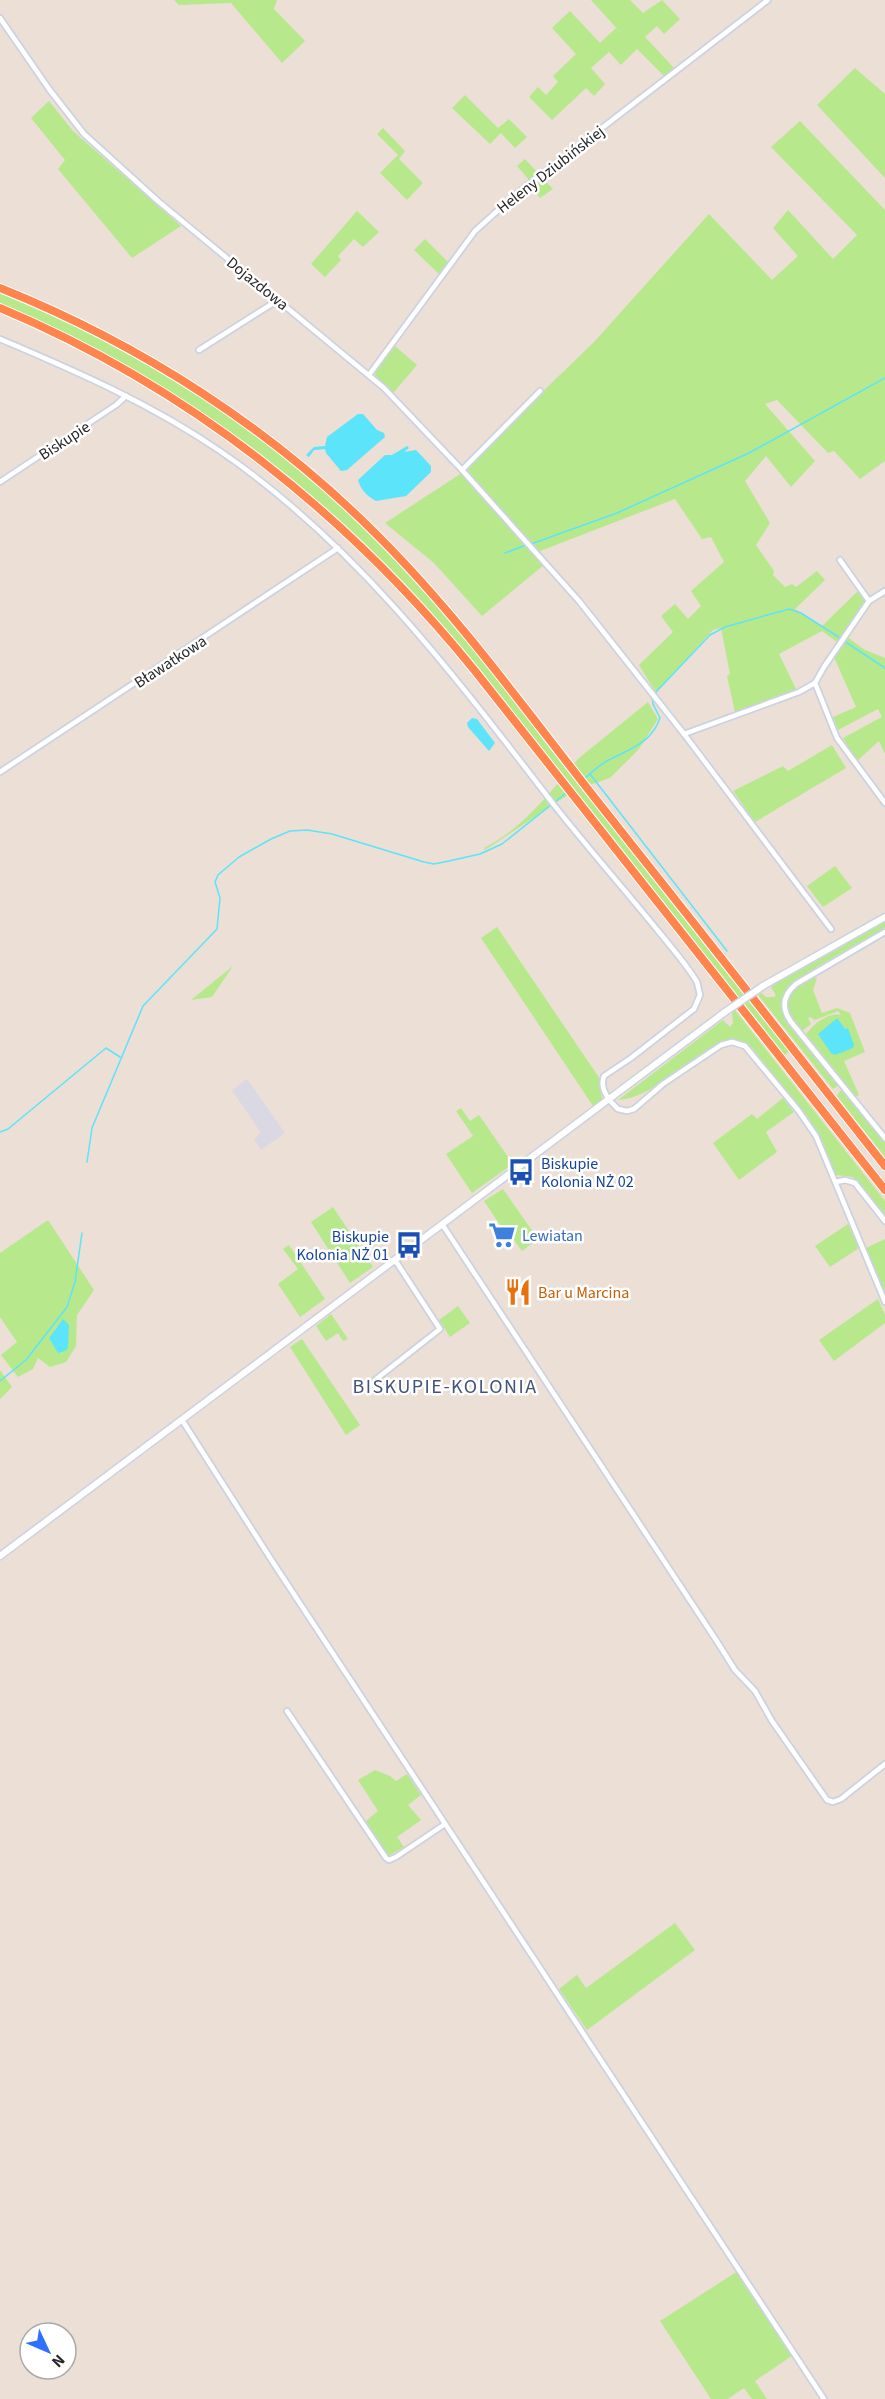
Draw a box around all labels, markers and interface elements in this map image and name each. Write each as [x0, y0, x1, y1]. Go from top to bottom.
street label: Heleny Dziubińskiej [492, 121, 609, 219]
street label: Dojazdowa [222, 252, 293, 316]
street label: Biskupie [35, 416, 95, 466]
street label: Bławatkowa [130, 630, 211, 694]
place label: Biskupie Kolonia NŻ 02 [541, 1153, 634, 1193]
bus stop icon: Biskupie Kolonia NŻ 02 [506, 1157, 536, 1187]
supermarket icon: Lewiatan [487, 1220, 517, 1250]
place label: Lewiatan [522, 1225, 583, 1247]
place label: Biskupie Kolonia NŻ 01 [296, 1226, 389, 1266]
bus stop icon: Biskupie Kolonia NŻ 01 [394, 1230, 424, 1260]
restaurant icon: Bar u Marcina [503, 1277, 533, 1307]
place label: Bar u Marcina [538, 1282, 629, 1304]
district label: BISKUPIE-KOLONIA [352, 1373, 538, 1401]
north arrow [18, 2321, 78, 2381]
text: N [46, 2349, 70, 2372]

